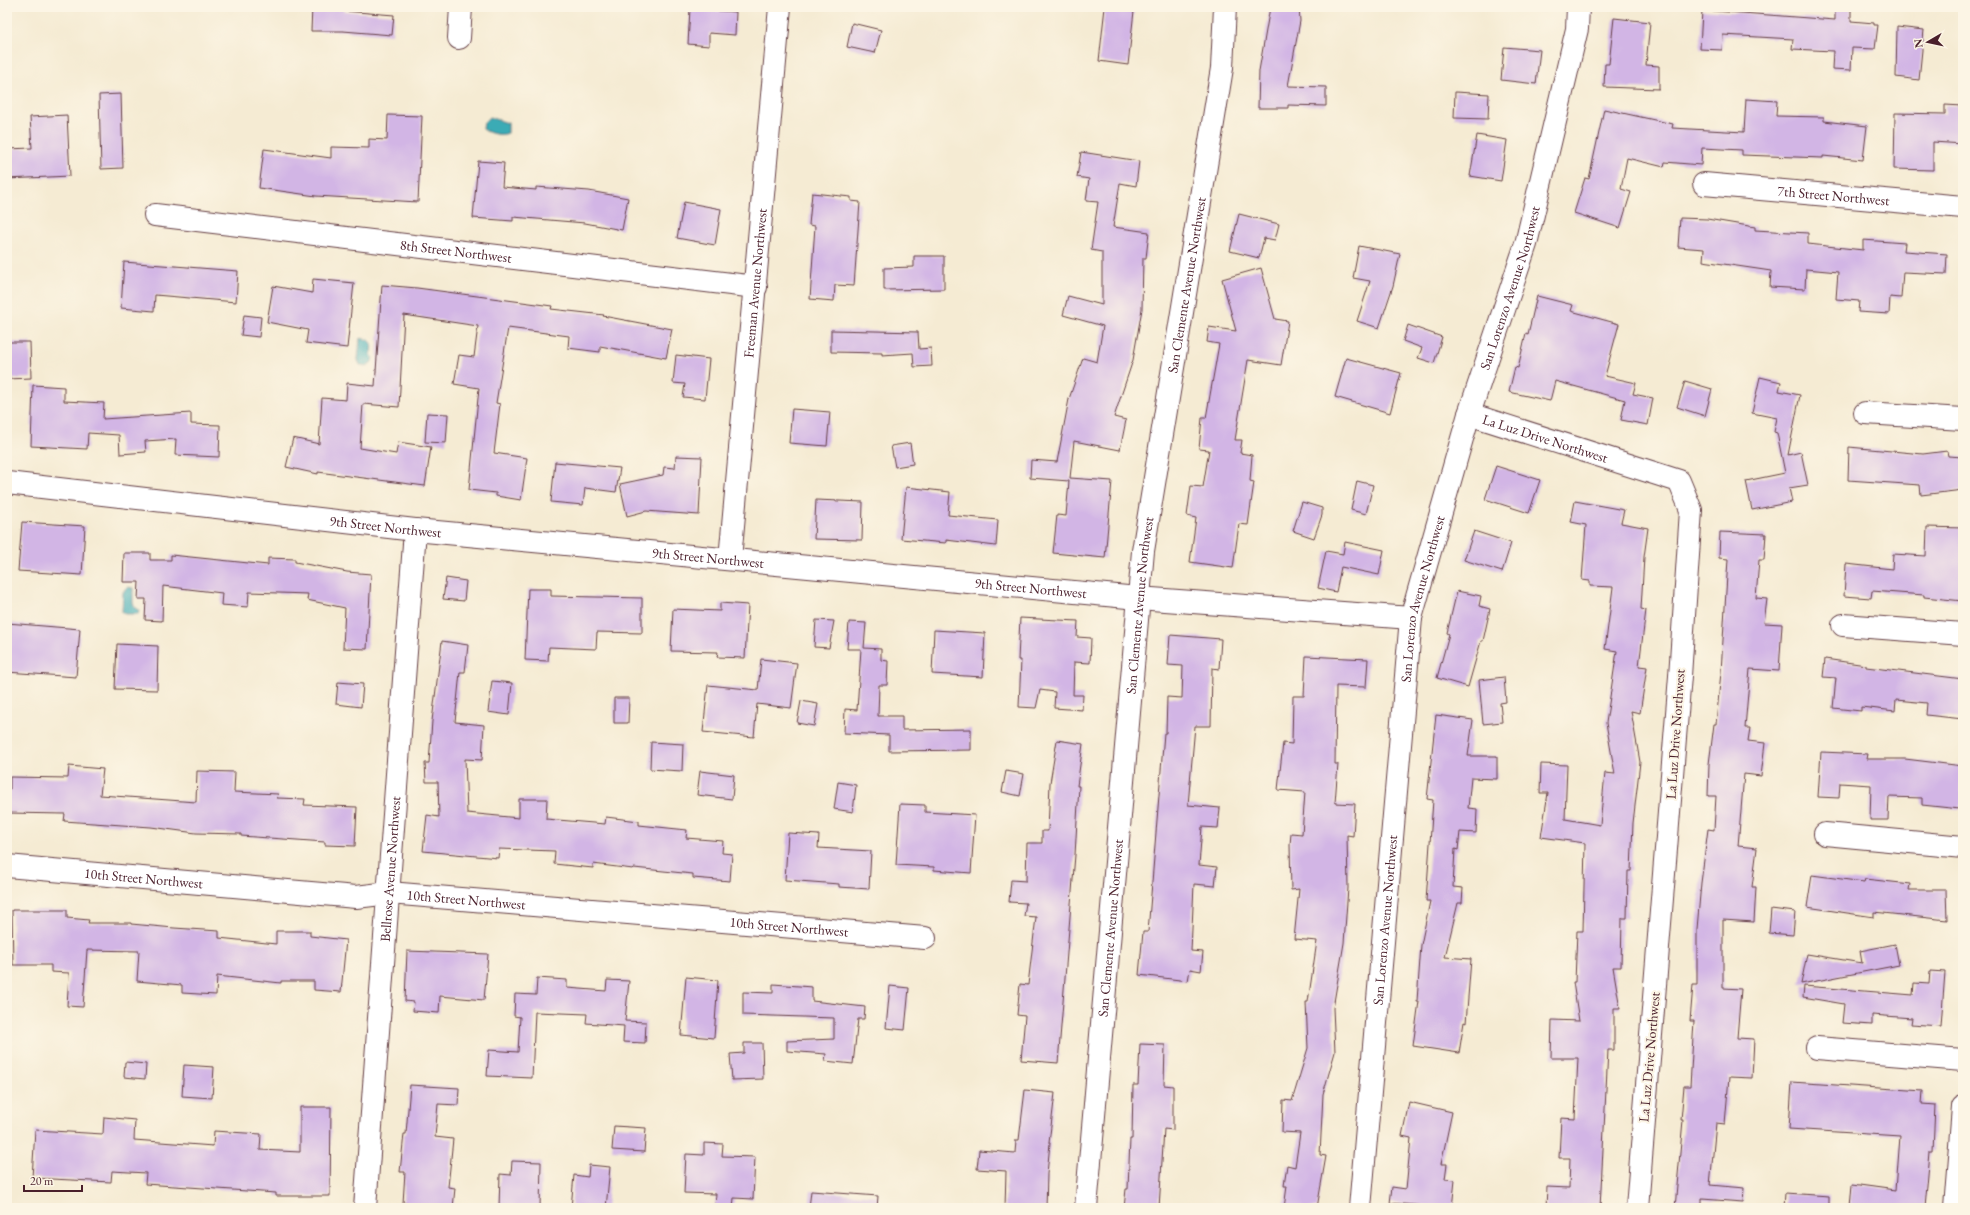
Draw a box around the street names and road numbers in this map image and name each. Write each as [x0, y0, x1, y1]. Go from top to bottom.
street label: 7th Street Northwest [1777, 182, 1891, 209]
street label: San Clemente Avenue Northwest [1163, 195, 1210, 374]
street label: San Lorenzo Avenue Northwest [1476, 204, 1544, 372]
street label: Freeman Avenue Northwest [739, 207, 771, 359]
street label: 8th Street Northwest [399, 235, 513, 267]
street label: La Luz Drive Northwest [1480, 410, 1611, 467]
street label: 9th Street Northwest [329, 511, 443, 542]
street label: San Lorenzo Avenue Northwest [1396, 513, 1449, 683]
street label: San Clemente Avenue Northwest [1122, 515, 1158, 695]
street label: 9th Street Northwest [651, 543, 765, 572]
street label: 9th Street Northwest [974, 574, 1088, 602]
street label: La Luz Drive Northwest [1661, 668, 1689, 800]
street label: Bellrose Avenue Northwest [376, 795, 404, 942]
street label: San Lorenzo Avenue Northwest [1369, 834, 1401, 1006]
street label: San Clemente Avenue Northwest [1094, 838, 1127, 1018]
street label: 10th Street Northwest [83, 864, 204, 892]
street label: 10th Street Northwest [406, 886, 527, 913]
street label: 10th Street Northwest [729, 913, 850, 941]
street label: La Luz Drive Northwest [1634, 991, 1664, 1123]

